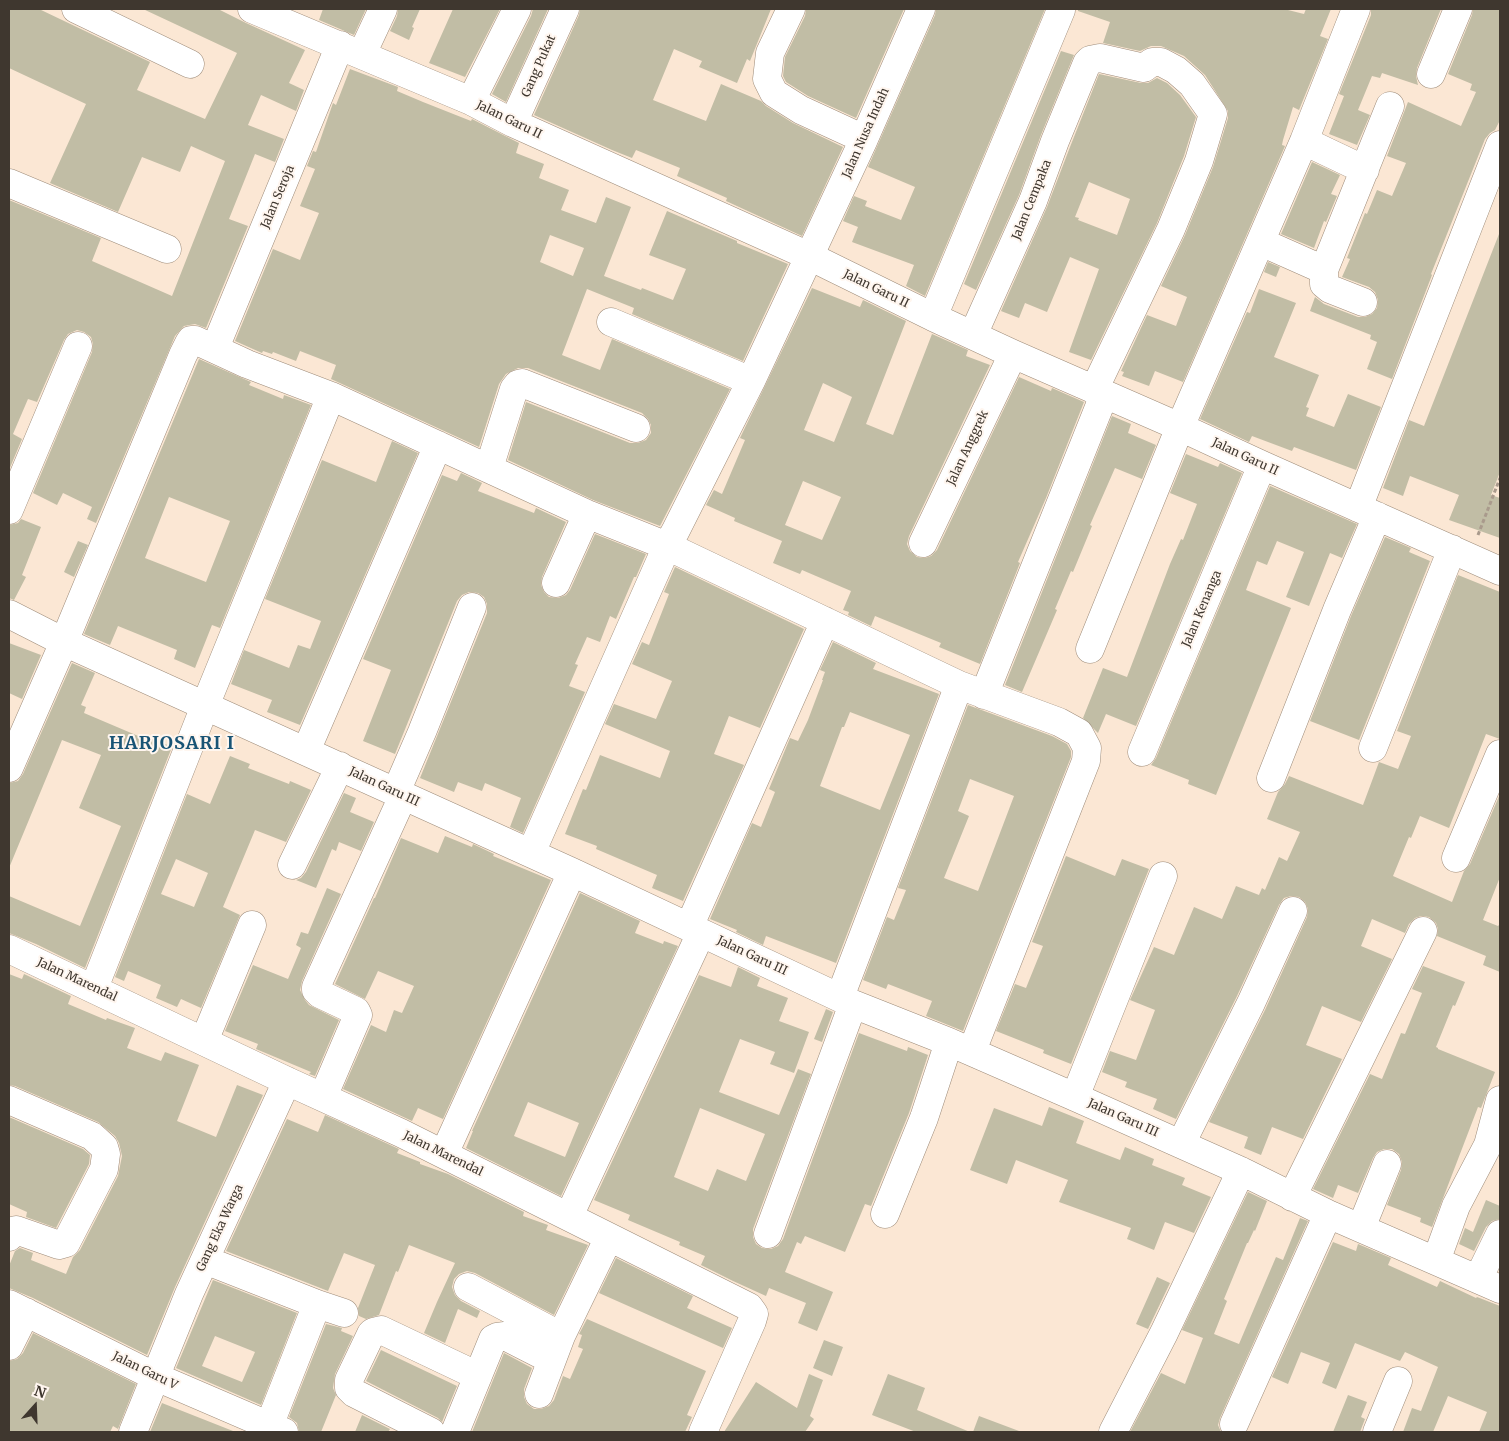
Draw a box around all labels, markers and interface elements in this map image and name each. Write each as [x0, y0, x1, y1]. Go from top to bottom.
street label: Gang Pukat [519, 33, 559, 99]
street label: Jalan Nusa Indah [840, 86, 892, 180]
street label: Jalan Garu II [474, 98, 544, 142]
street label: Jalan Cempaka [1009, 158, 1055, 242]
street label: Jalan Seroja [258, 163, 298, 231]
street label: Jalan Garu II [841, 267, 911, 311]
street label: Jalan Anggrek [944, 408, 992, 488]
street label: Jalan Garu II [1210, 435, 1280, 479]
street label: Jalan Kenanga [1179, 568, 1225, 650]
district label: HARJOSARI I [108, 733, 236, 755]
street label: Jalan Garu III [347, 764, 421, 810]
street label: Jalan Garu III [715, 933, 789, 979]
street label: Jalan Marendal [35, 955, 119, 1005]
street label: Jalan Garu III [1085, 1096, 1161, 1140]
street label: Jalan Marendal [401, 1129, 485, 1179]
street label: Gang Eka Warga [194, 1182, 246, 1274]
street label: Jalan Garu V [110, 1349, 180, 1393]
north arrow [10, 1381, 60, 1431]
text: N [32, 1382, 48, 1402]

